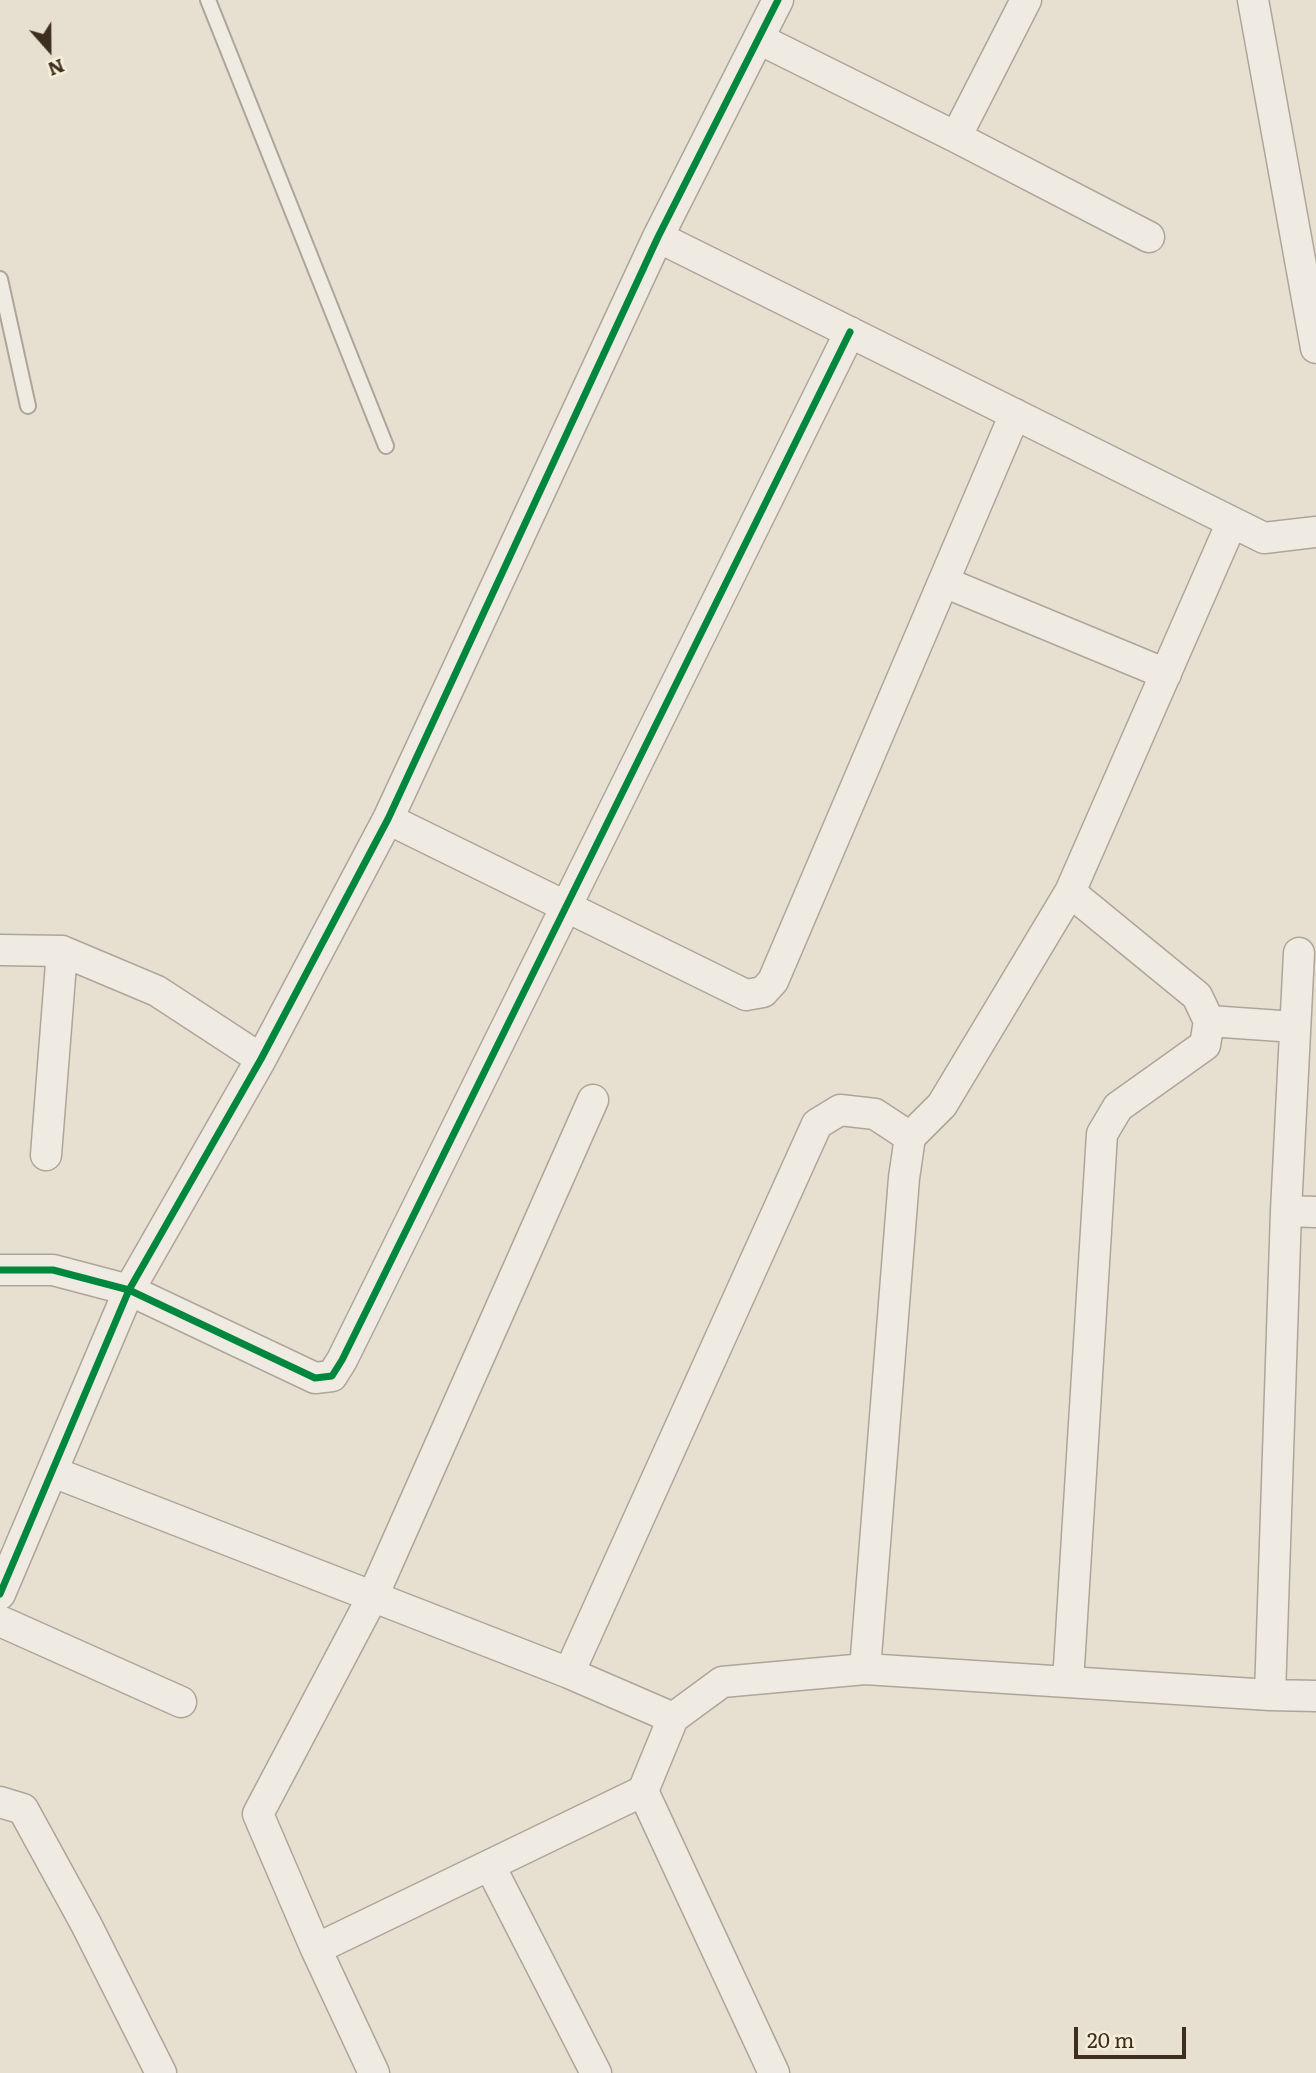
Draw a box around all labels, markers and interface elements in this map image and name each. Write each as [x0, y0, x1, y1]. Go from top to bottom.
north arrow [14, 14, 84, 84]
text: N [44, 53, 69, 85]
scale bar [1078, 2014, 1190, 2058]
text: 20 m [1087, 2023, 1134, 2054]

